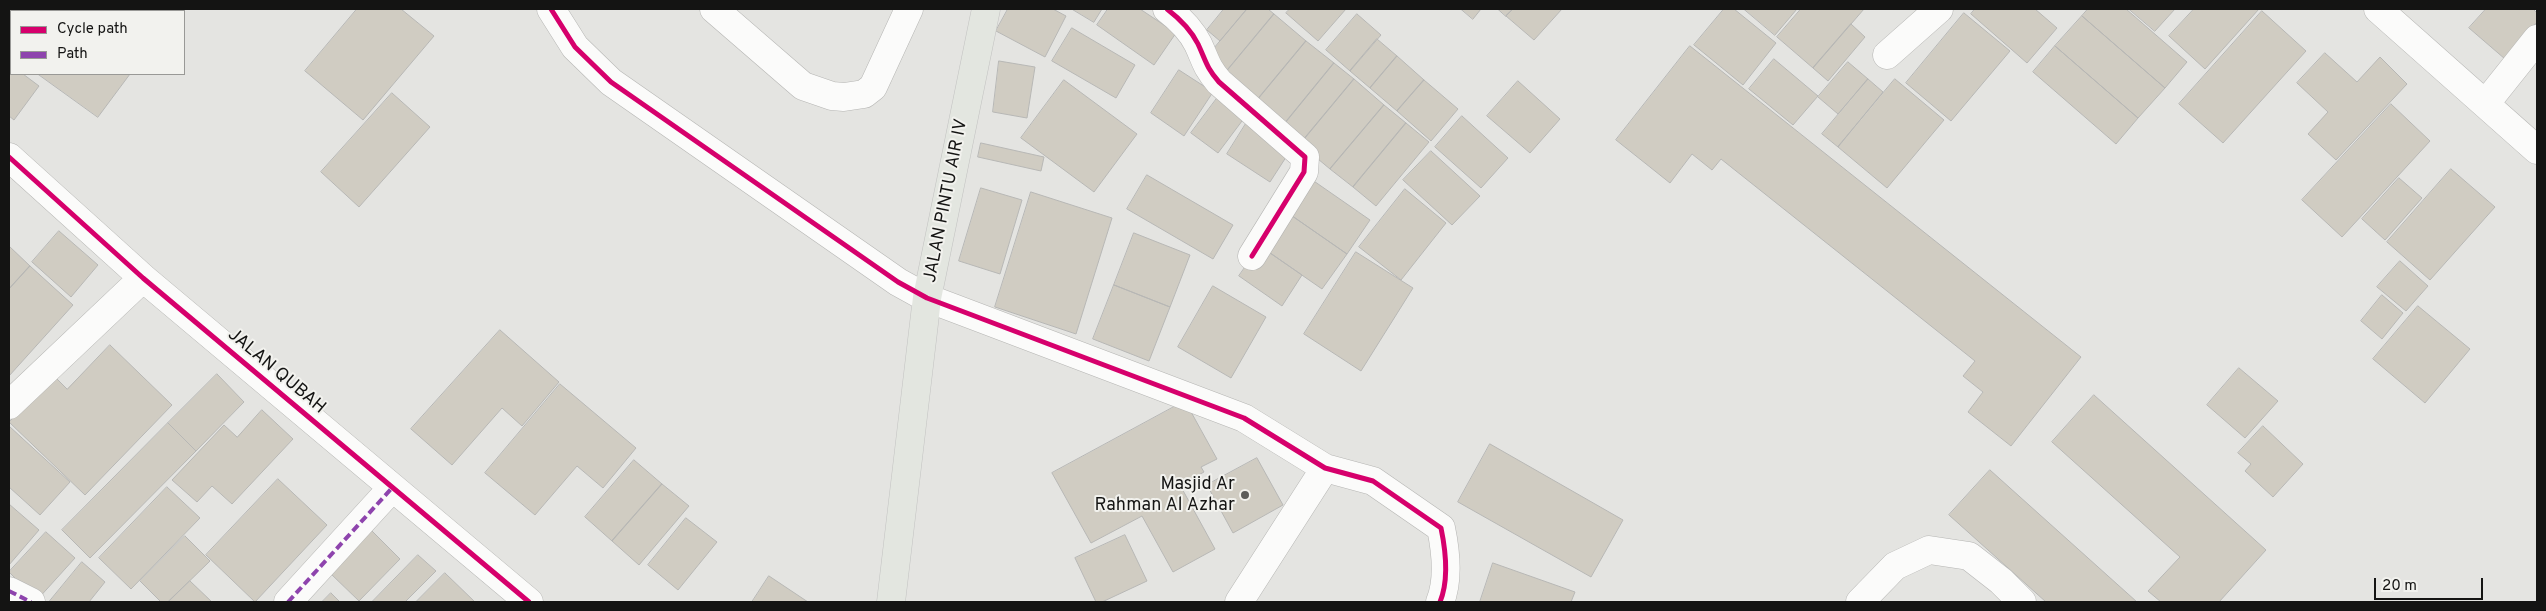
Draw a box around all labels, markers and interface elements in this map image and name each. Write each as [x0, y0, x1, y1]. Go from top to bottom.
legend [10, 10, 185, 75]
text: Cycle path [57, 20, 128, 39]
text: Path [57, 45, 88, 64]
street label: JALAN PINTU AIR IV [921, 117, 973, 285]
street label: JALAN QUBAH [223, 325, 329, 419]
place label: Masjid Ar Rahman Al Azhar [1095, 474, 1235, 516]
marker: Masjid Ar Rahman Al Azhar [1239, 489, 1251, 501]
scale bar [2376, 568, 2485, 600]
text: 20 m [2382, 577, 2417, 596]

